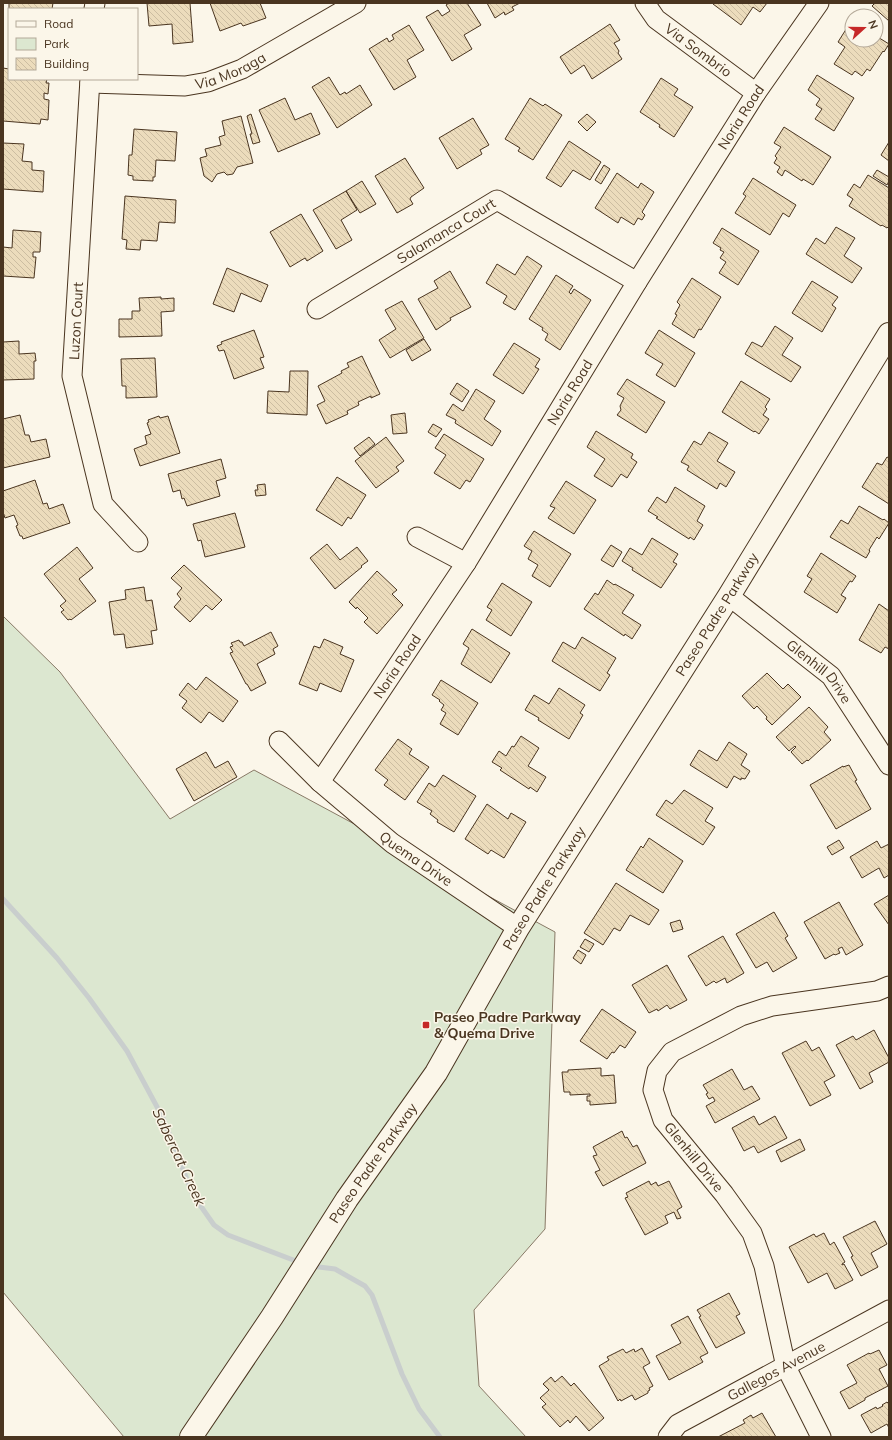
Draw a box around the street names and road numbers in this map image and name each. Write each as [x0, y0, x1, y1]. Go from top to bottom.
street label: Via Sombrio [661, 20, 735, 81]
street label: Via Moraga [194, 48, 269, 93]
street label: Noria Road [714, 81, 768, 153]
street label: Salamanca Court [393, 194, 499, 268]
street label: Luzon Court [65, 281, 87, 360]
street label: Noria Road [543, 356, 597, 428]
street label: Paseo Padre Parkway [672, 549, 763, 679]
street label: Noria Road [369, 631, 425, 702]
street label: Glenhill Drive [783, 635, 855, 707]
street label: Paseo Padre Parkway [499, 822, 590, 953]
street label: Quema Drive [376, 827, 456, 890]
street label: Paseo Padre Parkway [325, 1099, 421, 1226]
street label: Glenhill Drive [660, 1118, 728, 1196]
street label: Gallegos Avenue [724, 1337, 828, 1405]

